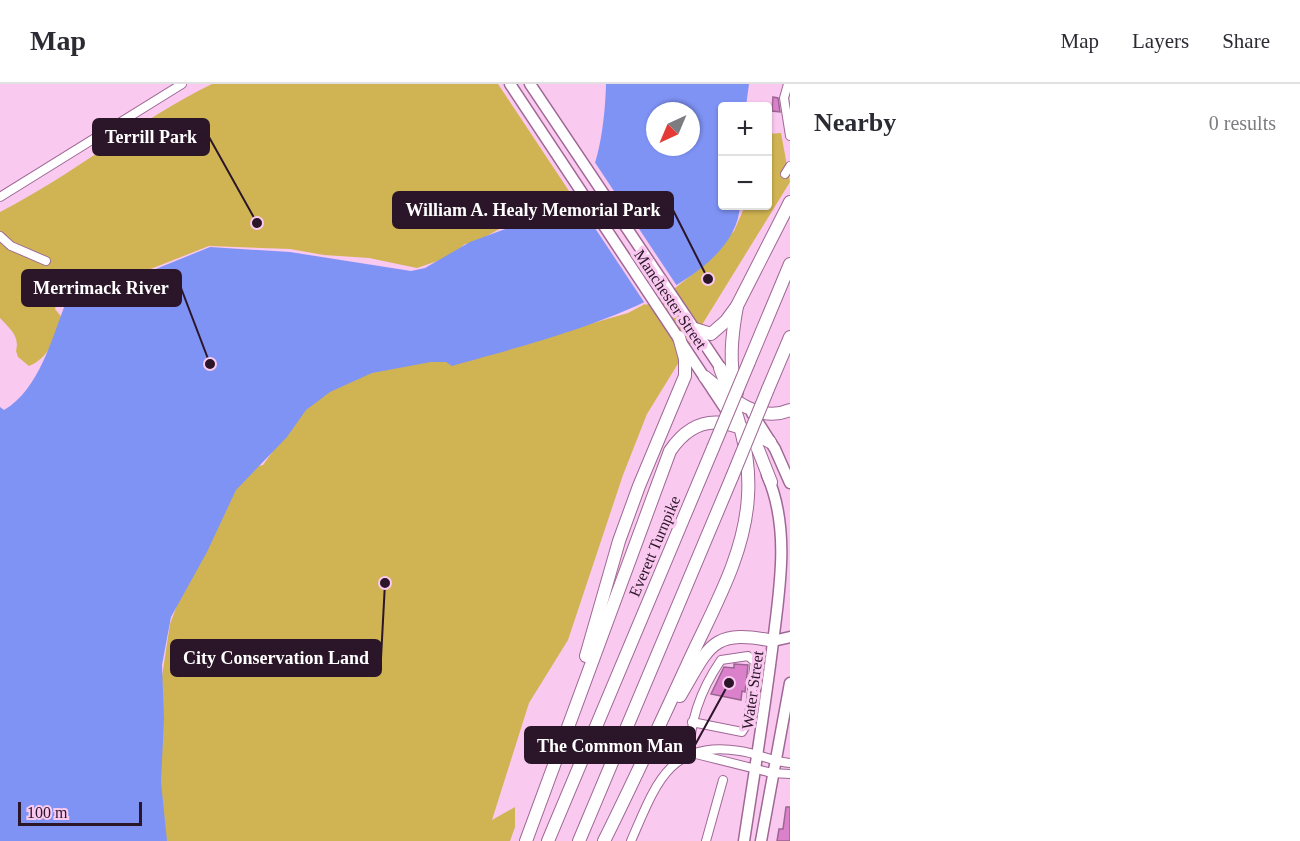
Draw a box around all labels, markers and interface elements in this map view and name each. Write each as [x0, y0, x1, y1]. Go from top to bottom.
text: Map [30, 25, 86, 56]
text: Map [1061, 29, 1099, 53]
text: Layers [1132, 29, 1189, 53]
text: Share [1222, 29, 1270, 53]
north arrow [646, 102, 700, 156]
map controls [718, 102, 772, 210]
button: + [718, 102, 772, 156]
text: Nearby [814, 108, 896, 137]
text: 0 results [1209, 112, 1276, 134]
callout: Terrill Park [93, 119, 209, 155]
text: Terrill Park [105, 127, 197, 147]
button: − [718, 156, 772, 210]
callout: William A. Healy Memorial Park [393, 192, 673, 228]
text: William A. Healy Memorial Park [405, 200, 661, 220]
street label: Manchester Street [631, 246, 710, 353]
callout: Merrimack River [22, 270, 181, 306]
text: Merrimack River [33, 278, 169, 298]
street label: Everett Turnpike [626, 493, 684, 600]
callout: City Conservation Land [171, 640, 381, 676]
text: City Conservation Land [183, 648, 369, 668]
street label: Water Street [739, 649, 766, 730]
callout: The Common Man [525, 727, 695, 763]
text: The Common Man [537, 736, 683, 756]
scale bar [18, 799, 142, 826]
text: 100 m [27, 804, 67, 821]

